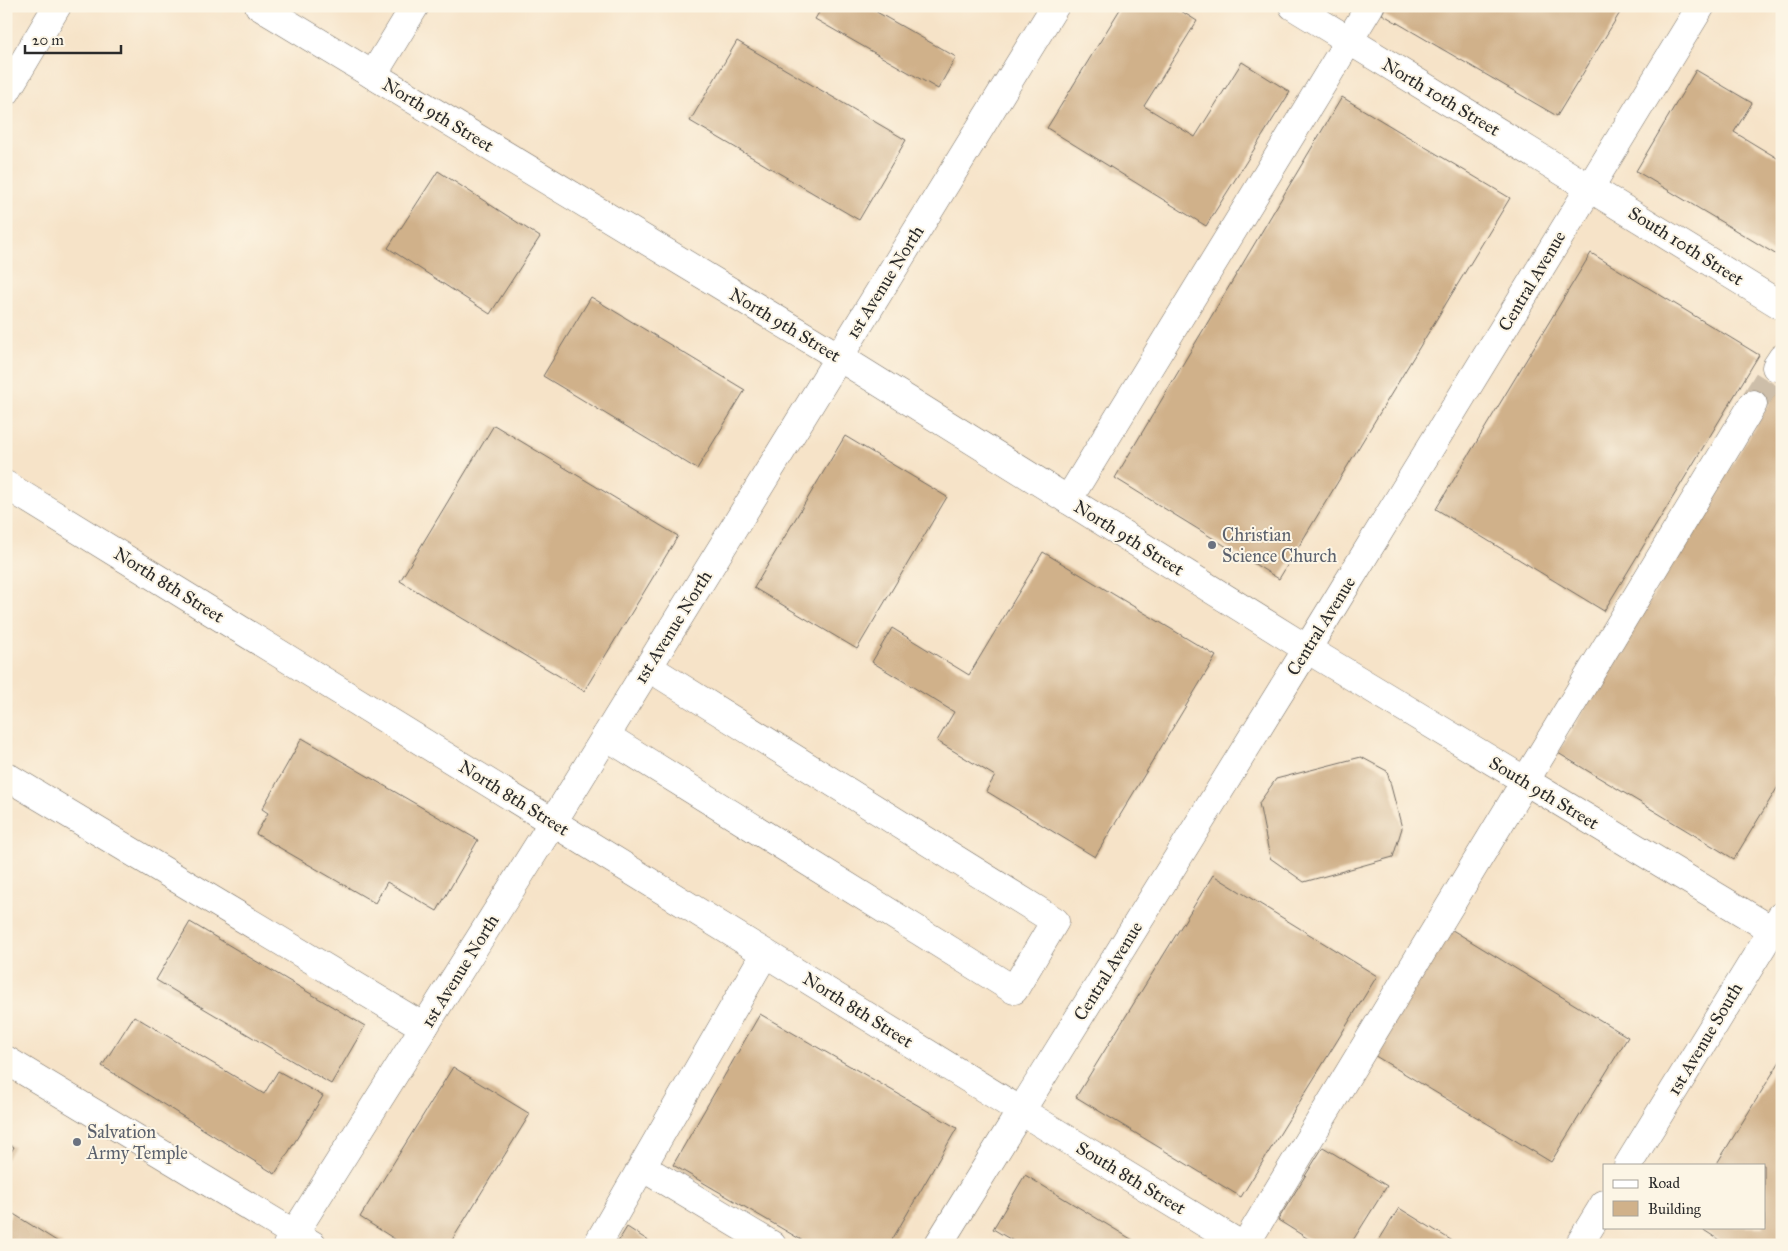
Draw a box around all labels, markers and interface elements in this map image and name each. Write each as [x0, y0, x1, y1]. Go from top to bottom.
scale bar [25, 22, 121, 54]
text: 20 m [32, 31, 64, 49]
street label: North 10th Street [1378, 53, 1504, 141]
street label: North 9th Street [378, 73, 498, 157]
street label: South 10th Street [1624, 202, 1748, 291]
street label: 1st Avenue North [841, 221, 929, 343]
street label: Central Avenue [1493, 227, 1571, 335]
street label: North 9th Street [725, 283, 845, 367]
street label: North 9th Street [1070, 495, 1189, 581]
place label: Christian Science Church [1222, 524, 1337, 567]
marker: Christian Science Church [1206, 539, 1218, 551]
street label: North 8th Street [110, 542, 229, 628]
street label: 1st Avenue North [629, 566, 717, 688]
street label: Central Avenue [1282, 572, 1360, 680]
street label: South 9th Street [1485, 752, 1603, 835]
street label: North 8th Street [455, 755, 574, 841]
street label: 1st Avenue North [416, 910, 504, 1032]
street label: Central Avenue [1069, 917, 1147, 1025]
street label: North 8th Street [799, 967, 918, 1053]
street label: 1st Avenue South [1663, 979, 1747, 1099]
place label: Salvation Army Temple [86, 1121, 188, 1164]
marker: Salvation Army Temple [71, 1136, 83, 1148]
street label: South 8th Street [1072, 1137, 1190, 1220]
legend [1603, 1164, 1766, 1228]
text: Road [1648, 1174, 1680, 1192]
text: Building [1648, 1200, 1702, 1218]

